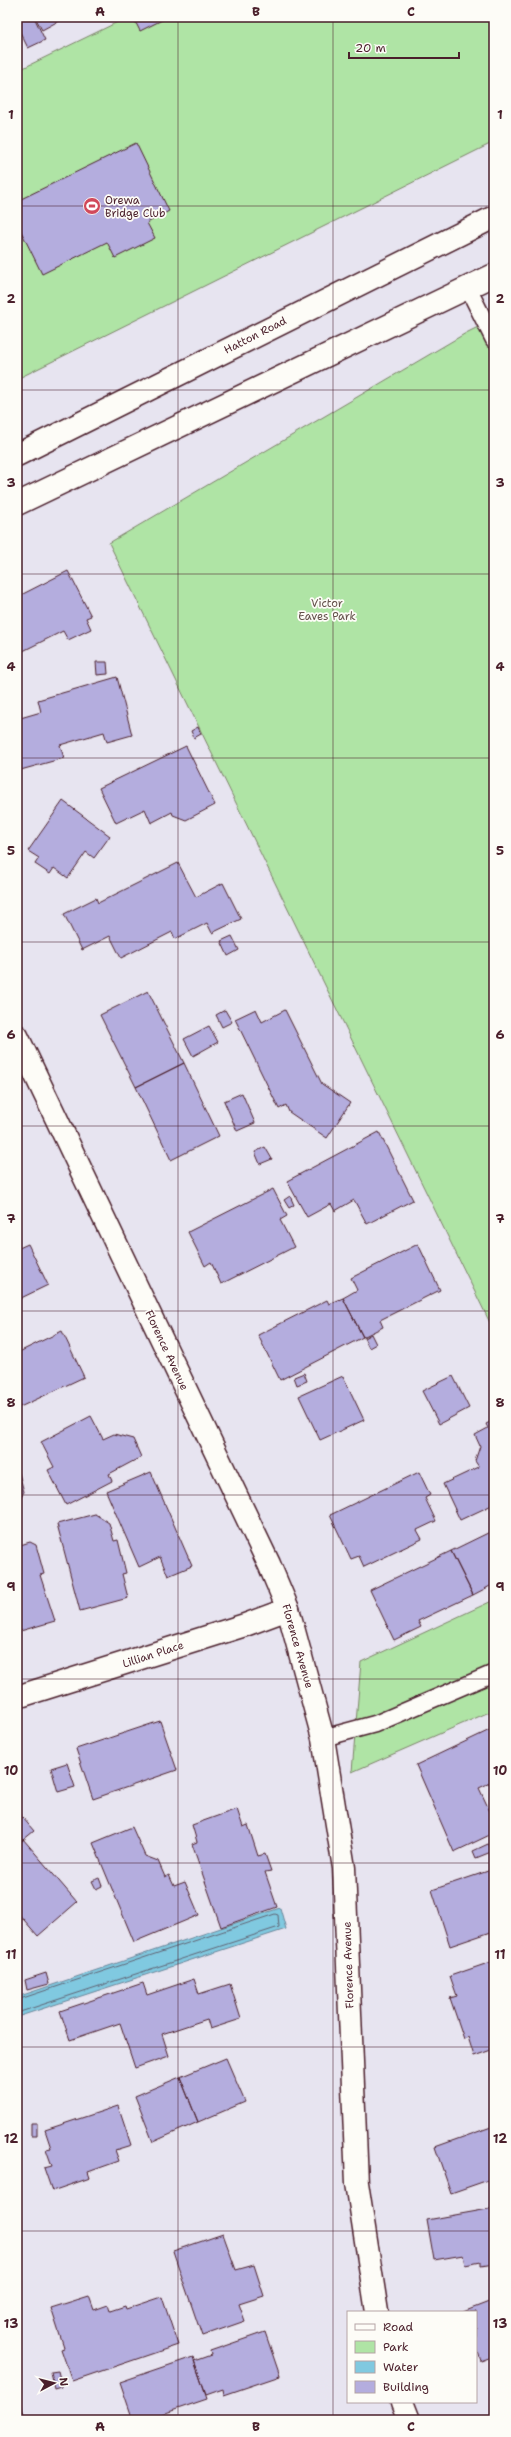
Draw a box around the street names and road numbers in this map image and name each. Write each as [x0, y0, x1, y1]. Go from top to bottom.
street label: Hatton Road [221, 313, 289, 358]
street label: Florence Avenue [141, 1308, 192, 1393]
street label: Florence Avenue [278, 1602, 317, 1690]
street label: Lillian Place [121, 1638, 186, 1671]
street label: Florence Avenue [339, 1921, 358, 2009]

